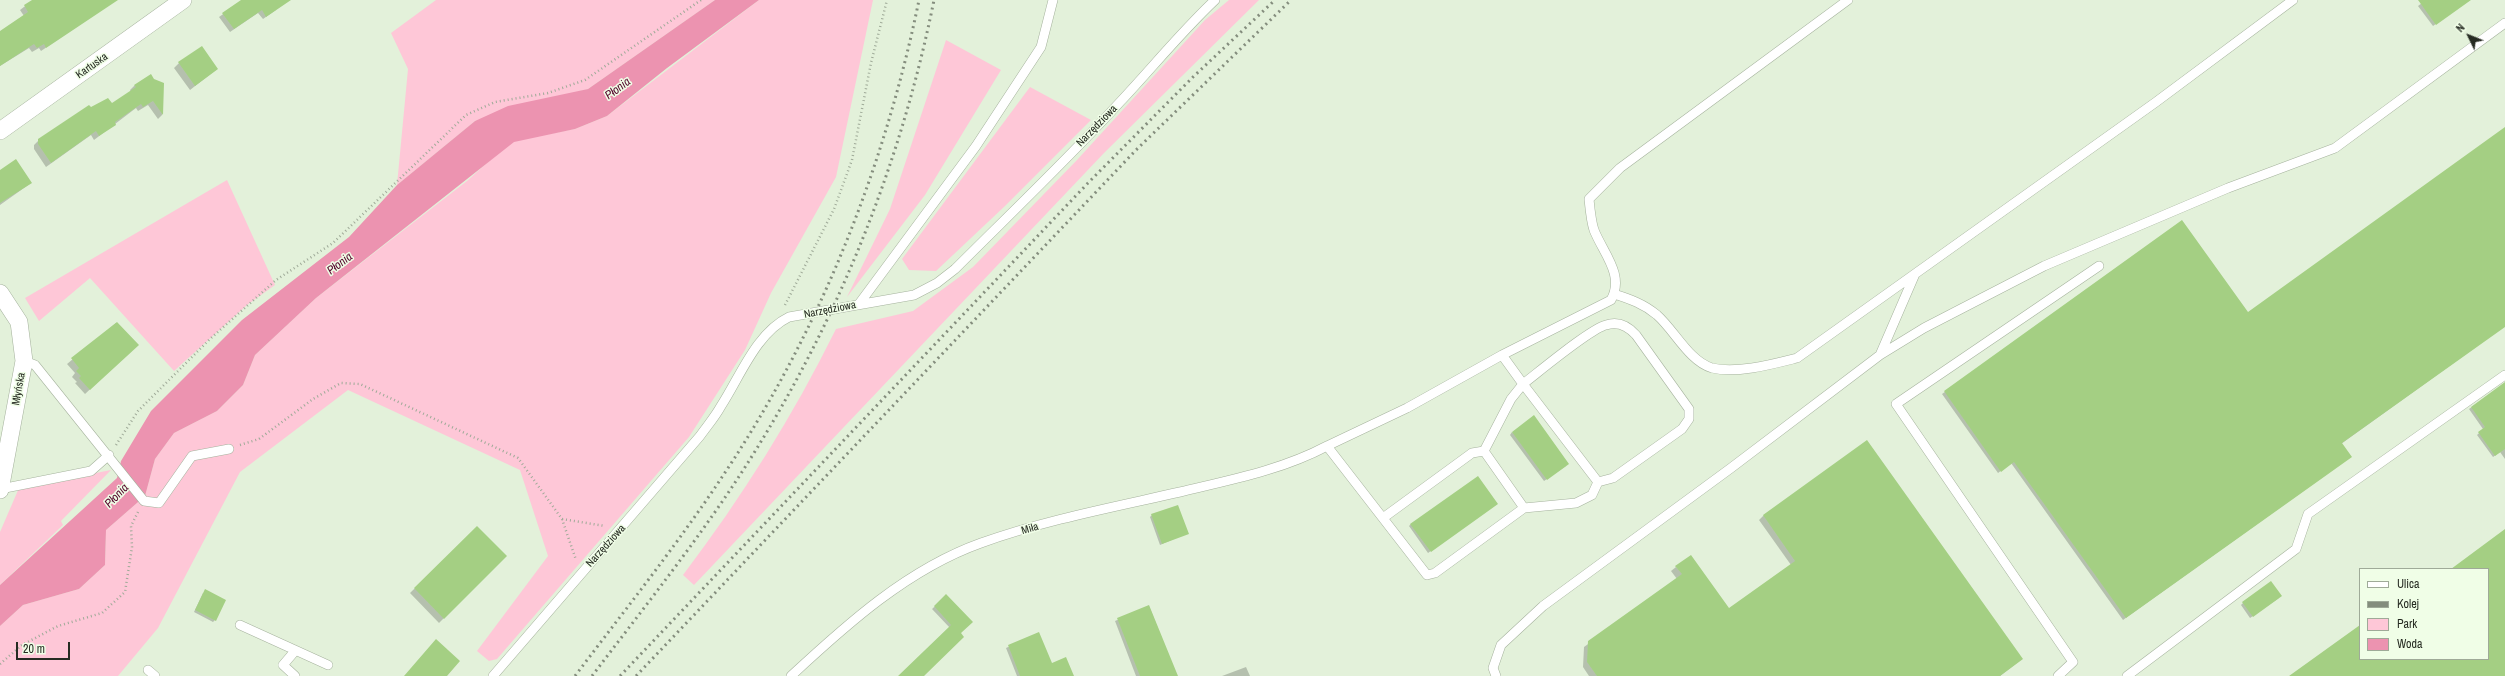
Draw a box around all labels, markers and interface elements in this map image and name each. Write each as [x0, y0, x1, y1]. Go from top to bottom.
north arrow [2449, 16, 2489, 56]
text: N [2453, 21, 2468, 35]
street label: Kartuska [74, 50, 110, 82]
water label: Płonia [602, 75, 634, 103]
street label: Narzędziowa [1074, 102, 1120, 150]
water label: Płonia [325, 250, 355, 278]
street label: Narzędziowa [803, 298, 857, 322]
street label: Młyńska [10, 372, 28, 406]
water label: Płonia [102, 481, 132, 511]
street label: Miła [1020, 520, 1040, 538]
street label: Narzędziowa [583, 522, 629, 570]
legend [2359, 568, 2489, 660]
text: Ulica [2397, 576, 2419, 592]
text: Kolej [2397, 596, 2419, 612]
text: Park [2397, 616, 2417, 632]
scale bar [18, 634, 72, 660]
text: Woda [2397, 636, 2423, 652]
text: 20 m [23, 641, 45, 657]

